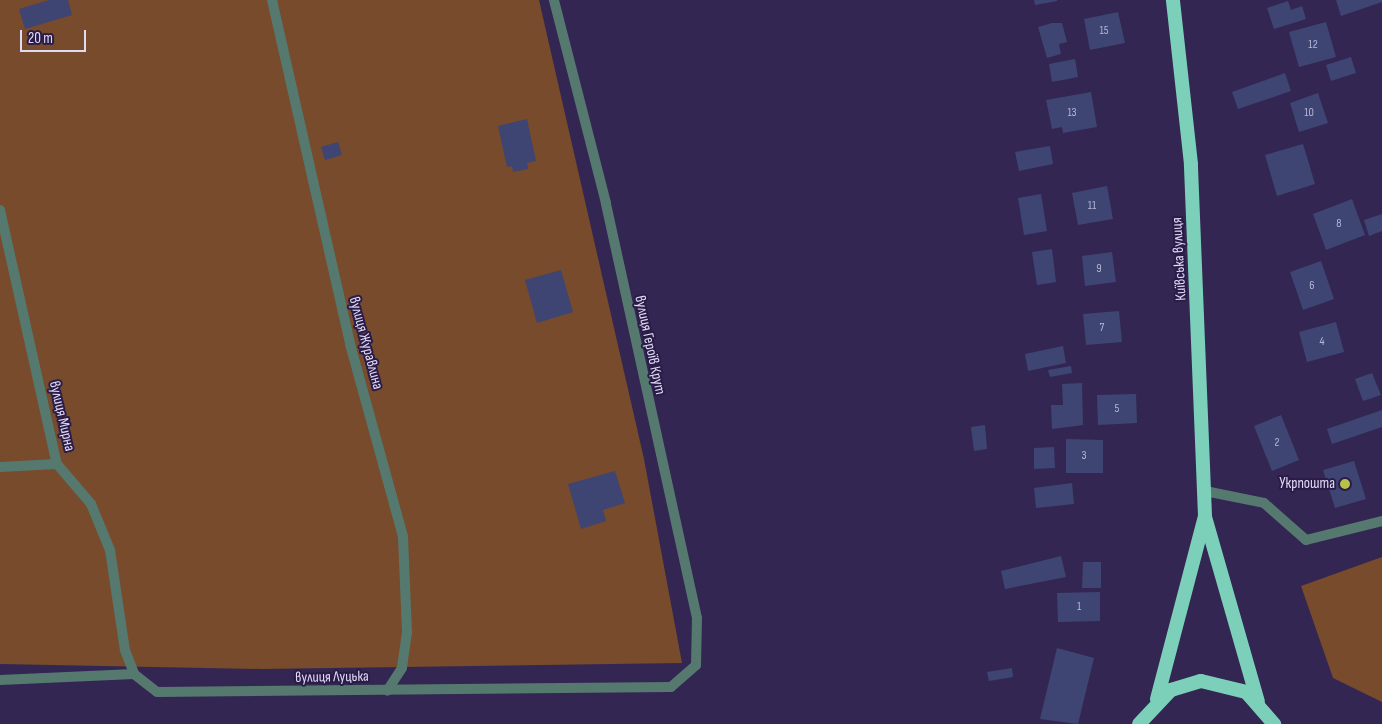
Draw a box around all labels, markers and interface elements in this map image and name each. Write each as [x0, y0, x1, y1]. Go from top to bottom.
scale bar [22, 20, 89, 52]
house number: 15 [1099, 24, 1109, 38]
text: 20 m [28, 29, 53, 48]
house number: 12 [1308, 38, 1318, 52]
house number: 13 [1067, 106, 1077, 120]
house number: 10 [1304, 106, 1314, 120]
house number: 11 [1088, 199, 1096, 213]
street label: Київська вулиця [1168, 217, 1190, 301]
house number: 8 [1336, 217, 1342, 231]
house number: 9 [1096, 262, 1102, 276]
house number: 6 [1309, 279, 1315, 293]
street label: вулиця Героїв Крут [631, 294, 669, 396]
street label: вулиця Журавлина [345, 295, 387, 391]
house number: 7 [1100, 321, 1104, 335]
house number: 4 [1319, 335, 1325, 349]
street label: вулиця Мирна [45, 379, 79, 453]
house number: 5 [1115, 402, 1119, 416]
house number: 2 [1275, 436, 1279, 450]
house number: 3 [1081, 449, 1087, 463]
place label: Укрпошта [1279, 475, 1335, 493]
marker: Укрпошта [1339, 478, 1351, 490]
house number: 1 [1077, 600, 1081, 614]
street label: вулиця Луцька [295, 667, 369, 687]

